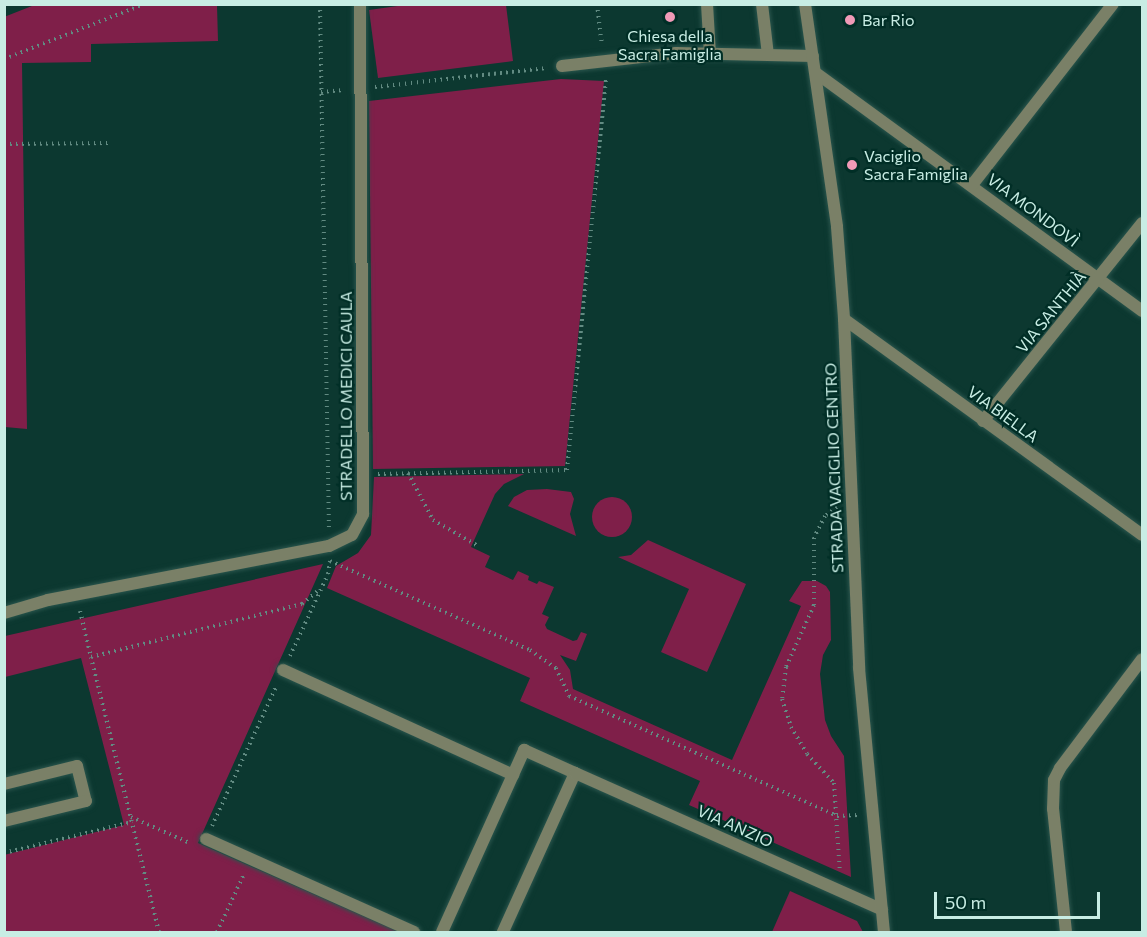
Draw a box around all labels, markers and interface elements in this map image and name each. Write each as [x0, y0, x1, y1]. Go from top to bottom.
marker: Chiesa della Sacra Famiglia [663, 10, 677, 24]
place label: Bar Rio [862, 10, 915, 30]
marker: Bar Rio [843, 13, 857, 27]
place label: Chiesa della Sacra Famiglia [618, 26, 722, 64]
place label: Vaciglio Sacra Famiglia [864, 146, 968, 184]
marker: Vaciglio Sacra Famiglia [845, 158, 859, 172]
street label: VIA MONDOVÌ [983, 169, 1083, 251]
street label: VIA SANTHIÀ [1012, 267, 1090, 357]
street label: STRADELLO MEDICI CAULA [336, 291, 356, 501]
street label: STRADA VACIGLIO CENTRO [821, 363, 847, 573]
street label: VIA BIELLA [964, 382, 1042, 446]
street label: VIA ANZIO [694, 801, 776, 851]
scale bar [937, 880, 1104, 918]
text: 50 m [945, 891, 986, 913]

